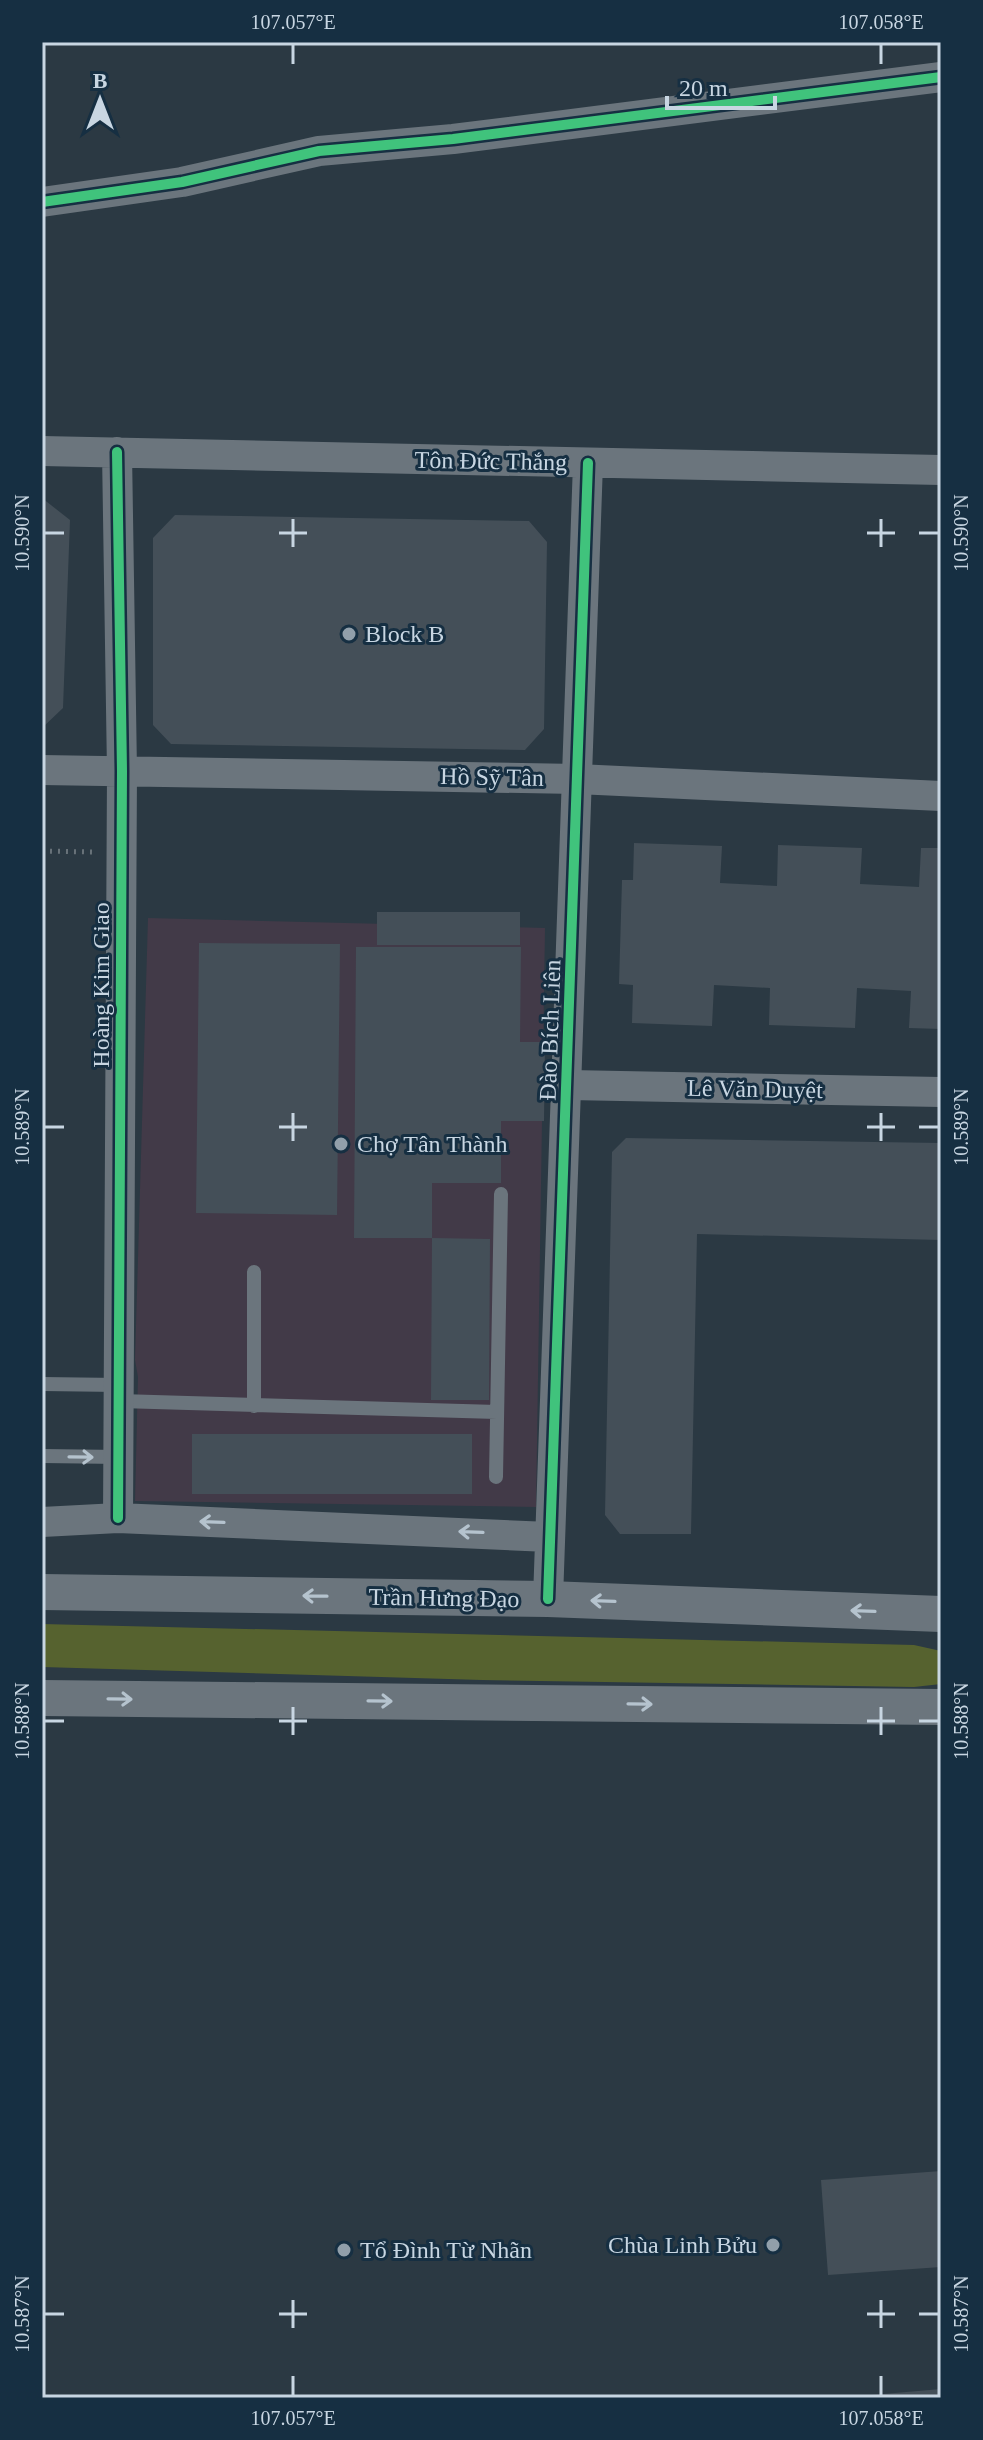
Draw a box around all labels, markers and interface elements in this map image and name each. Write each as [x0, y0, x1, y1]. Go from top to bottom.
text: 107.057°E [250, 11, 336, 33]
text: 107.058°E [838, 11, 924, 33]
north arrow [60, 60, 140, 140]
scale bar [667, 60, 775, 110]
text: B [93, 68, 108, 93]
text: 20 m [679, 75, 728, 101]
street label: Tôn Đức Thắng [415, 447, 567, 475]
text: 10.590°N [11, 494, 33, 572]
text: 10.590°N [950, 494, 972, 572]
place label: Block B [365, 621, 444, 647]
marker: Block B [340, 625, 358, 643]
street label: Hồ Sỹ Tân [440, 763, 544, 791]
street label: Hoàng Kim Giao [88, 902, 114, 1068]
street label: Đào Bích Liên [535, 959, 565, 1101]
street label: Lê Văn Duyệt [687, 1075, 823, 1103]
text: 10.589°N [11, 1088, 33, 1166]
text: 10.589°N [950, 1088, 972, 1166]
place label: Chợ Tân Thành [357, 1131, 507, 1157]
marker: Chợ Tân Thành [332, 1135, 350, 1153]
one-way arrow [67, 1449, 94, 1464]
one-way arrow [199, 1514, 226, 1529]
one-way arrow [458, 1525, 485, 1540]
street label: Trần Hưng Đạo [368, 1584, 520, 1612]
one-way arrow [302, 1588, 329, 1604]
one-way arrow [590, 1593, 617, 1608]
one-way arrow [850, 1604, 877, 1619]
text: 10.588°N [11, 1682, 33, 1760]
text: 10.588°N [950, 1682, 972, 1760]
one-way arrow [106, 1691, 133, 1707]
one-way arrow [366, 1694, 393, 1709]
one-way arrow [626, 1696, 653, 1712]
place label: Chùa Linh Bửu [608, 2232, 757, 2258]
marker: Chùa Linh Bửu [764, 2236, 782, 2254]
place label: Tổ Đình Từ Nhãn [360, 2237, 532, 2263]
marker: Tổ Đình Từ Nhãn [335, 2241, 353, 2259]
text: 10.587°N [11, 2275, 33, 2353]
text: 10.587°N [950, 2275, 972, 2353]
text: 107.057°E [250, 2407, 336, 2429]
text: 107.058°E [838, 2407, 924, 2429]

